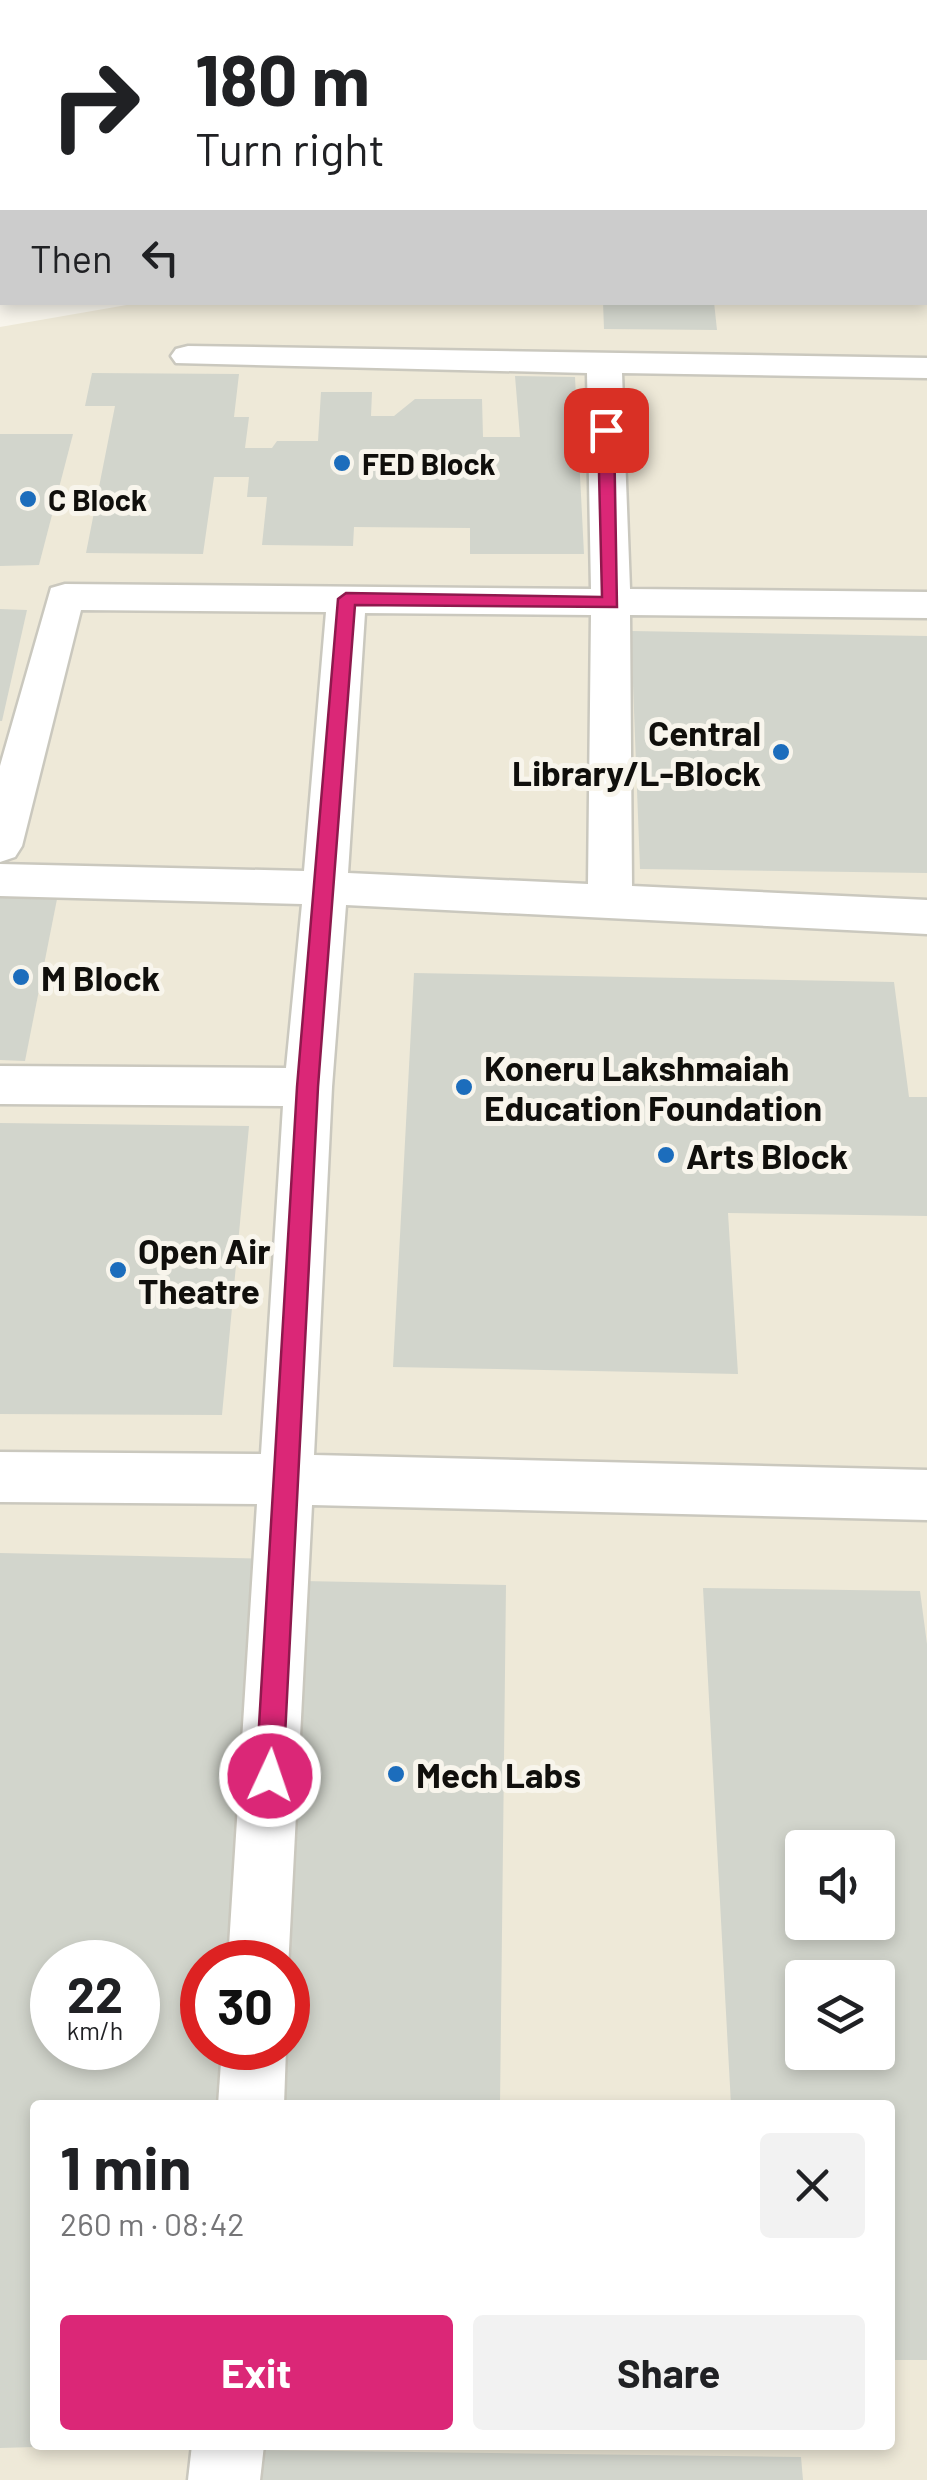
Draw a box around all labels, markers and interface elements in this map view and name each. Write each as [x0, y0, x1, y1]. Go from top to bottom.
text: 180 m [195, 36, 370, 120]
icon: right [30, 40, 160, 170]
text: Turn right [195, 121, 385, 175]
icon: left [133, 230, 188, 285]
text: Then [30, 235, 113, 281]
pin [564, 388, 649, 473]
icon: arrive [579, 403, 634, 458]
place label: FED Block [362, 445, 496, 481]
marker: FED Block [331, 452, 353, 474]
place label: C Block [48, 481, 147, 517]
marker: C Block [17, 488, 39, 510]
place label: Central Library/L-Block [512, 711, 761, 793]
marker: Central Library/L-Block [770, 741, 792, 763]
place label: M Block [41, 956, 160, 998]
marker: M Block [10, 966, 32, 988]
place label: Koneru Lakshmaiah Education Foundation [484, 1046, 822, 1128]
marker: Koneru Lakshmaiah Education Foundation [453, 1076, 475, 1098]
place label: Arts Block [686, 1134, 848, 1176]
marker: Arts Block [655, 1144, 677, 1166]
place label: Open Air Theatre [138, 1229, 271, 1311]
marker: Open Air Theatre [107, 1259, 129, 1281]
position arrow [218, 1724, 322, 1828]
place label: Mech Labs [416, 1753, 581, 1795]
marker: Mech Labs [385, 1763, 407, 1785]
map controls [785, 1830, 895, 2070]
button: sound [785, 1830, 895, 1940]
speed limit sign: 30 [180, 1940, 310, 2070]
button: layers [785, 1960, 895, 2070]
text: 22 [67, 1963, 123, 2023]
text: km/h [67, 2015, 123, 2045]
text: 1 min [60, 2130, 191, 2202]
button: close [760, 2133, 865, 2238]
text: 260 m · 08:42 [60, 2204, 244, 2242]
button: Exit [60, 2315, 453, 2430]
button: Share [473, 2315, 865, 2430]

